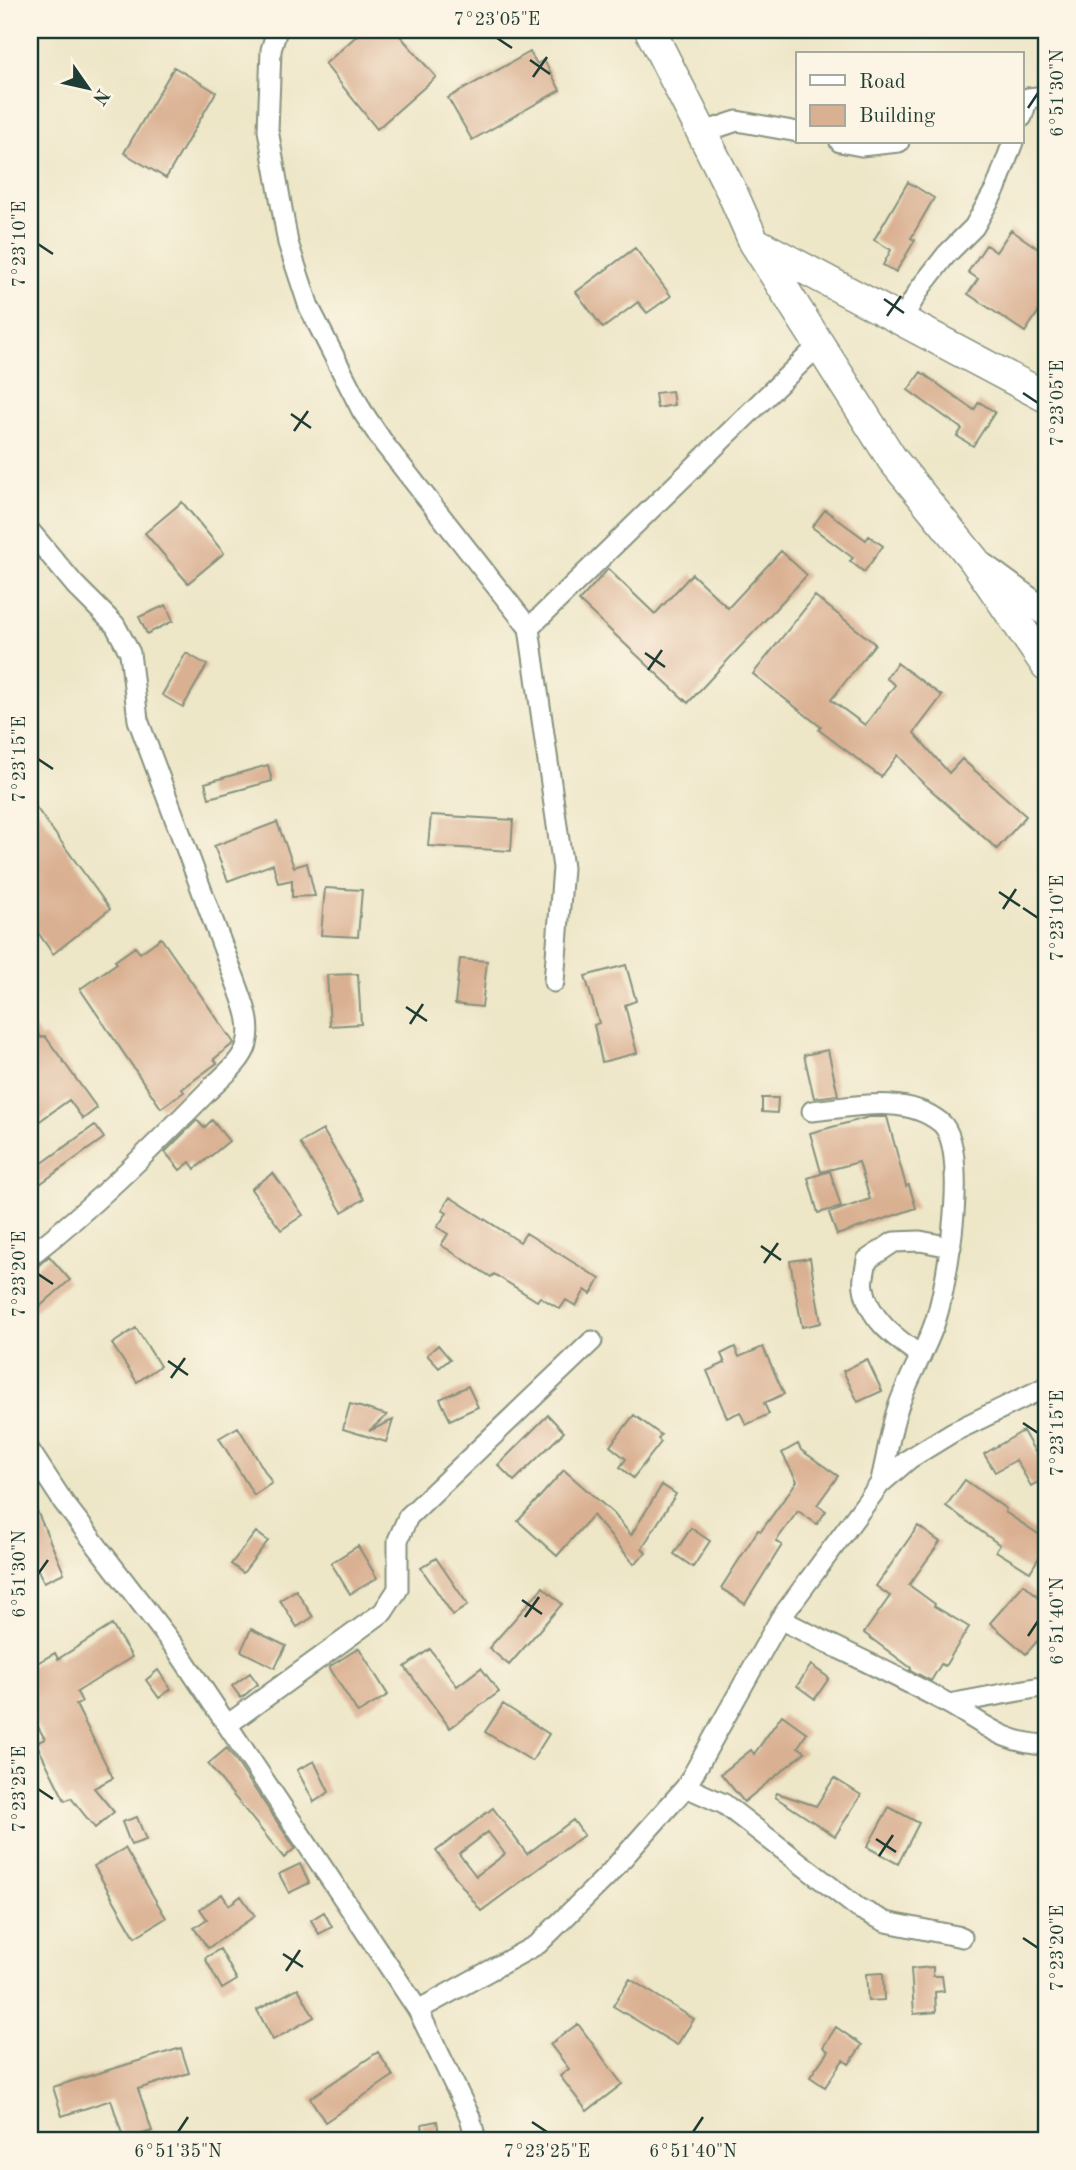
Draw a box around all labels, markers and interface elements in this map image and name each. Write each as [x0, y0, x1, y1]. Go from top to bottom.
text: 7°23'05"E [454, 11, 540, 29]
text: 6°51'30"N [1049, 49, 1067, 137]
north arrow [52, 52, 122, 122]
legend [796, 52, 1024, 144]
text: Road [859, 72, 906, 93]
text: N [88, 85, 112, 108]
text: Building [859, 106, 936, 127]
text: 7°23'10"E [11, 201, 29, 287]
text: 7°23'05"E [1049, 360, 1067, 446]
text: 7°23'15"E [11, 716, 29, 802]
text: 7°23'10"E [1049, 875, 1067, 961]
text: 7°23'20"E [11, 1231, 29, 1317]
text: 7°23'15"E [1049, 1390, 1067, 1476]
text: 6°51'30"N [11, 1530, 29, 1618]
text: 6°51'40"N [1049, 1577, 1067, 1665]
text: 7°23'25"E [11, 1746, 29, 1832]
text: 7°23'20"E [1049, 1905, 1067, 1991]
text: 6°51'35"N [134, 2143, 222, 2161]
text: 7°23'25"E [504, 2143, 590, 2161]
text: 6°51'40"N [649, 2143, 737, 2161]

